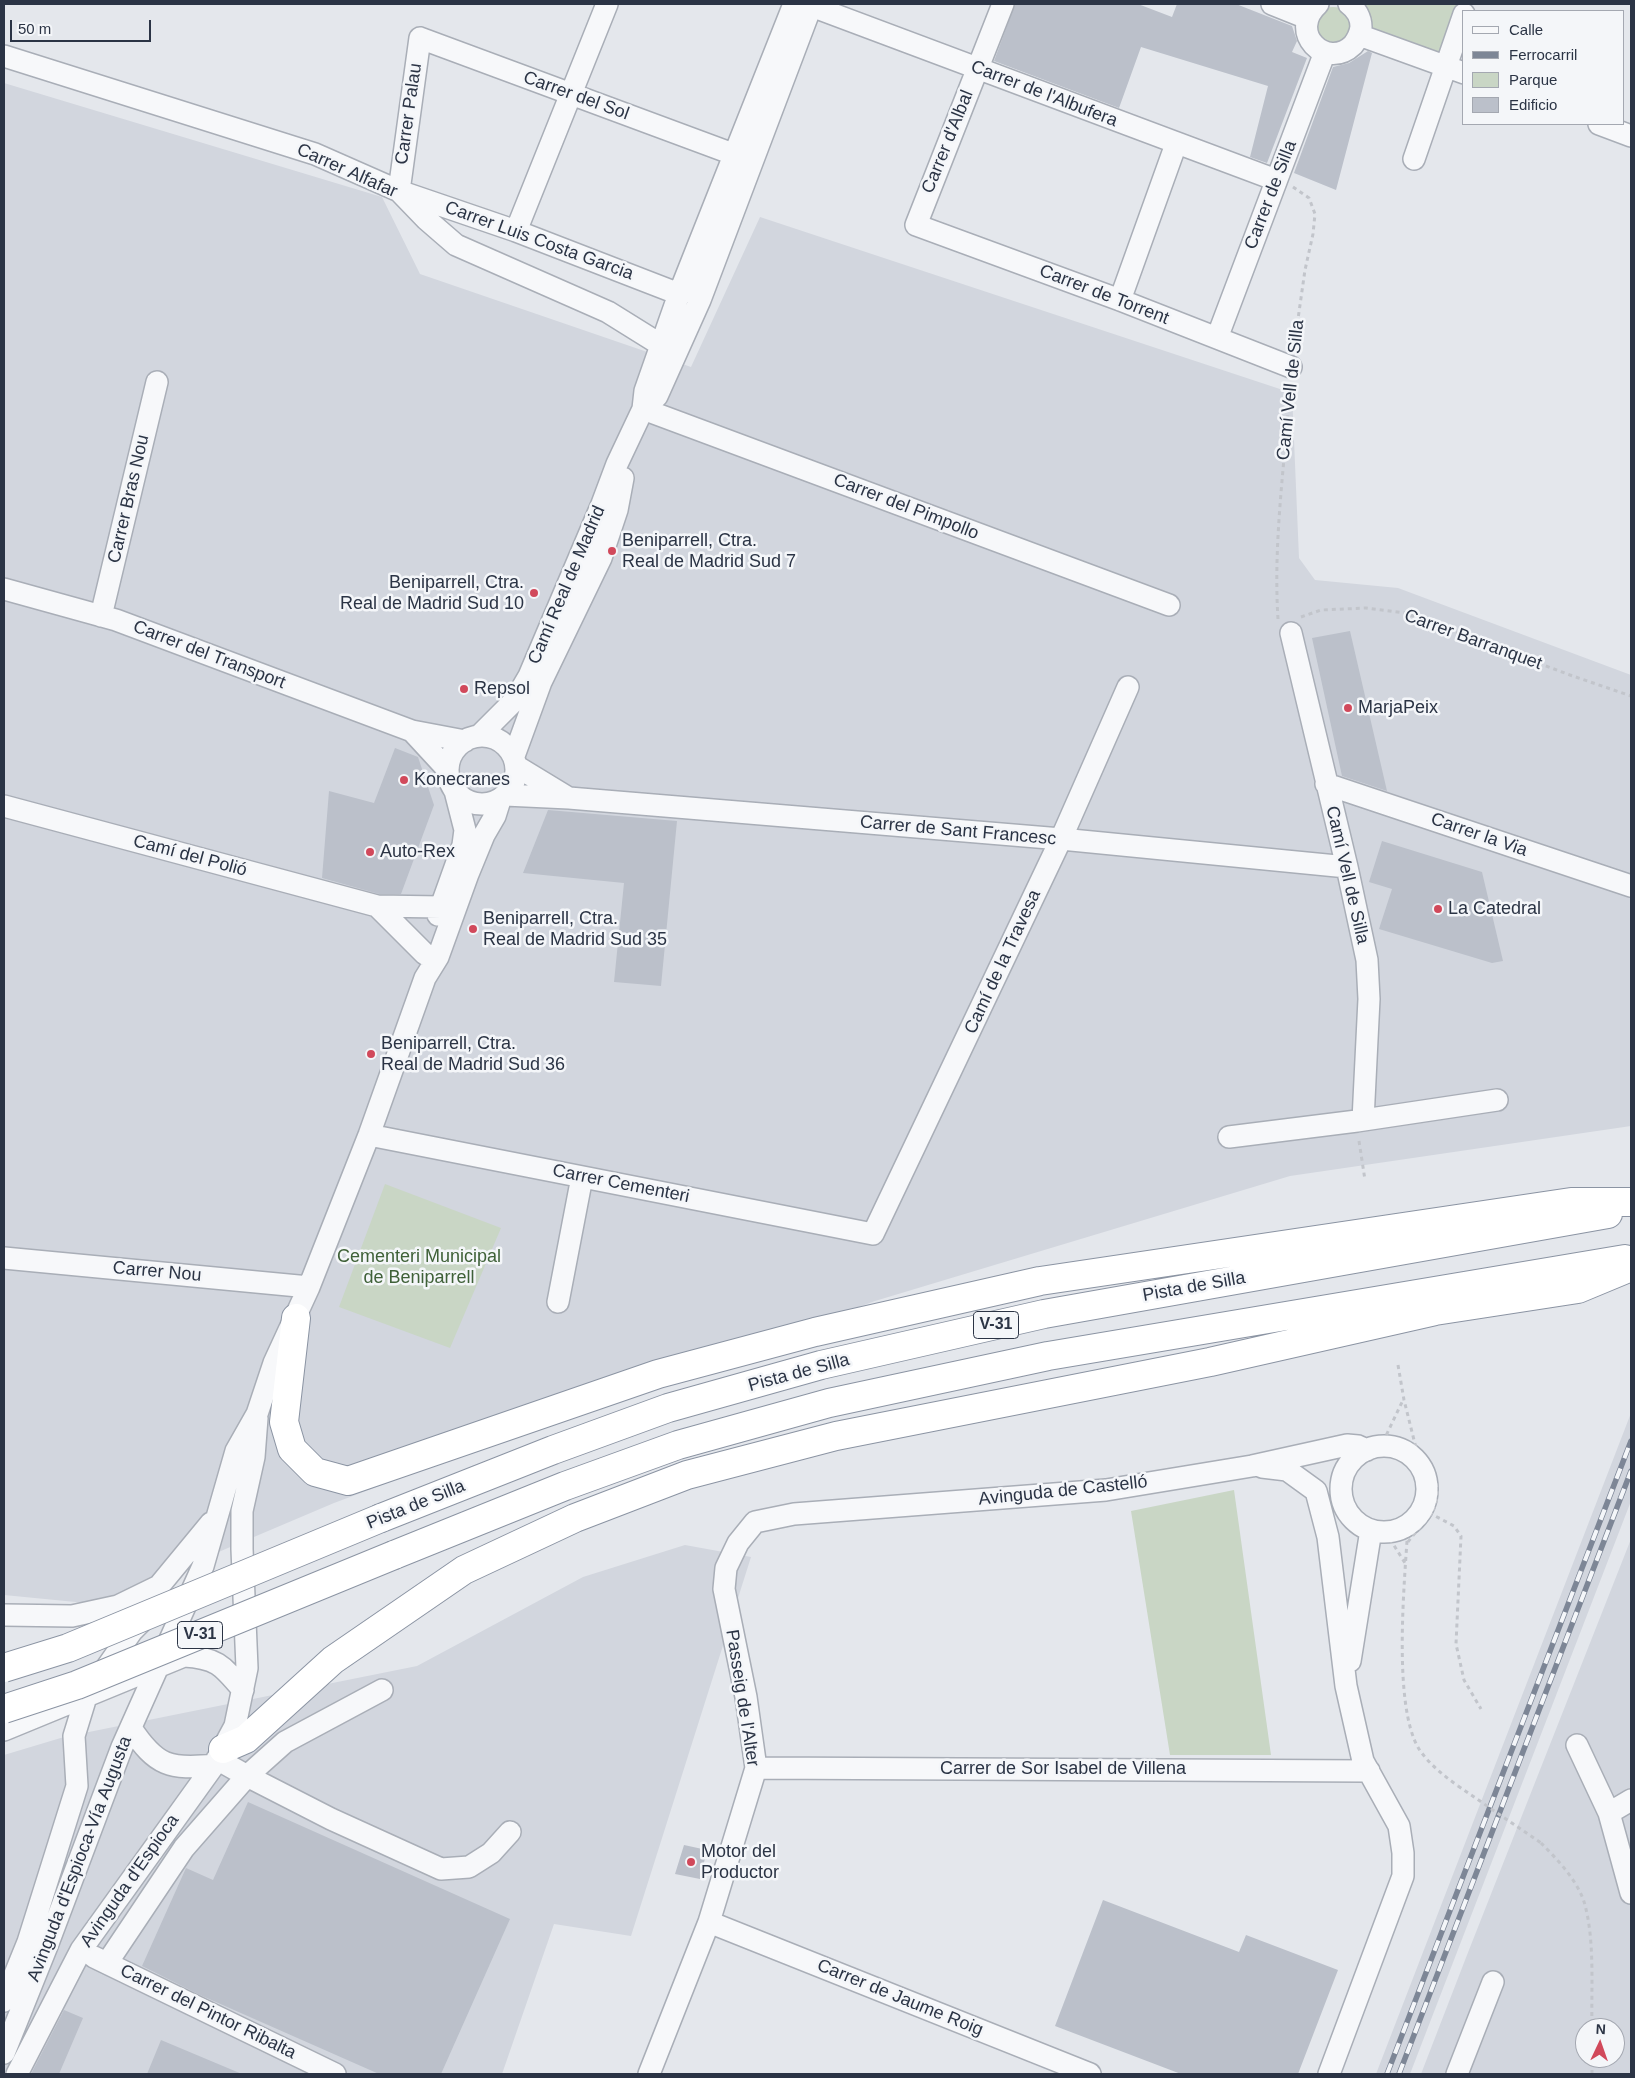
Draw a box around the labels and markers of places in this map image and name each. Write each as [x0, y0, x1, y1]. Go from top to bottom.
place label: Beniparrell, Ctra. Real de Madrid Sud 7 [622, 530, 796, 572]
marker: Beniparrell, Ctra. Real de Madrid Sud 7 [606, 545, 618, 557]
place label: Beniparrell, Ctra. Real de Madrid Sud 10 [340, 572, 524, 614]
marker: Beniparrell, Ctra. Real de Madrid Sud 10 [528, 587, 540, 599]
place label: Repsol [474, 678, 530, 700]
marker: Repsol [458, 683, 470, 695]
place label: MarjaPeix [1358, 697, 1438, 719]
marker: MarjaPeix [1342, 702, 1354, 714]
place label: Konecranes [414, 769, 510, 791]
marker: Konecranes [398, 774, 410, 786]
place label: Auto-Rex [380, 841, 455, 863]
marker: Auto-Rex [364, 846, 376, 858]
place label: La Catedral [1448, 898, 1541, 920]
marker: La Catedral [1432, 903, 1444, 915]
place label: Beniparrell, Ctra. Real de Madrid Sud 35 [483, 908, 667, 951]
marker: Beniparrell, Ctra. Real de Madrid Sud 35 [467, 923, 479, 935]
place label: Beniparrell, Ctra. Real de Madrid Sud 36 [381, 1033, 565, 1076]
marker: Beniparrell, Ctra. Real de Madrid Sud 36 [365, 1048, 377, 1060]
place label: Motor del Productor [701, 1841, 779, 1884]
marker: Motor del Productor [685, 1856, 697, 1868]

